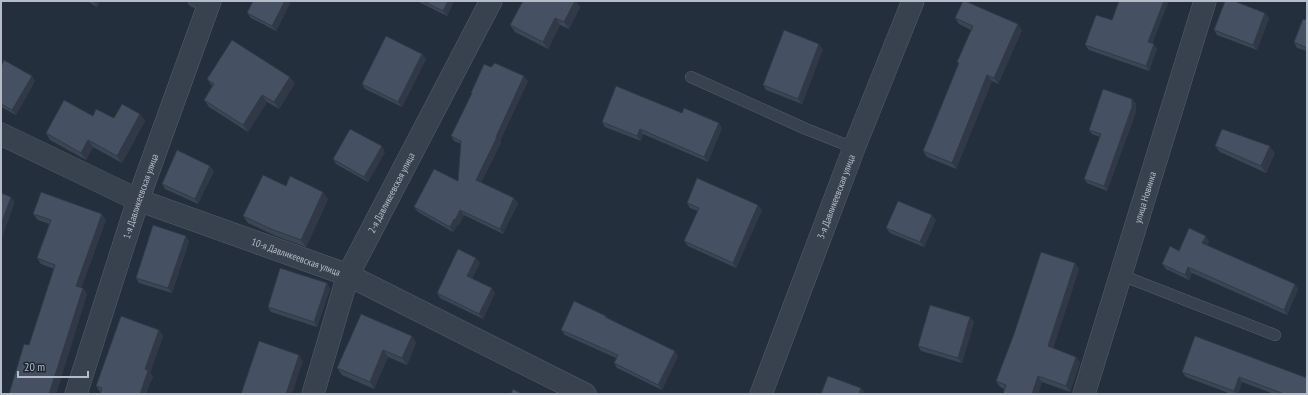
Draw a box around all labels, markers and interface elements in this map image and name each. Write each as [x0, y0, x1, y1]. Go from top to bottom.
street label: 2-я Давликеевская улица [365, 150, 417, 235]
street label: 1-я Давликеевская улица [120, 152, 161, 240]
street label: 3-я Давликеевская улица [814, 153, 857, 241]
street label: улица Новинка [1131, 170, 1159, 224]
street label: 10-я Давликеевская улица [250, 235, 342, 278]
scale bar [18, 353, 88, 379]
text: 20 m [24, 359, 45, 374]

